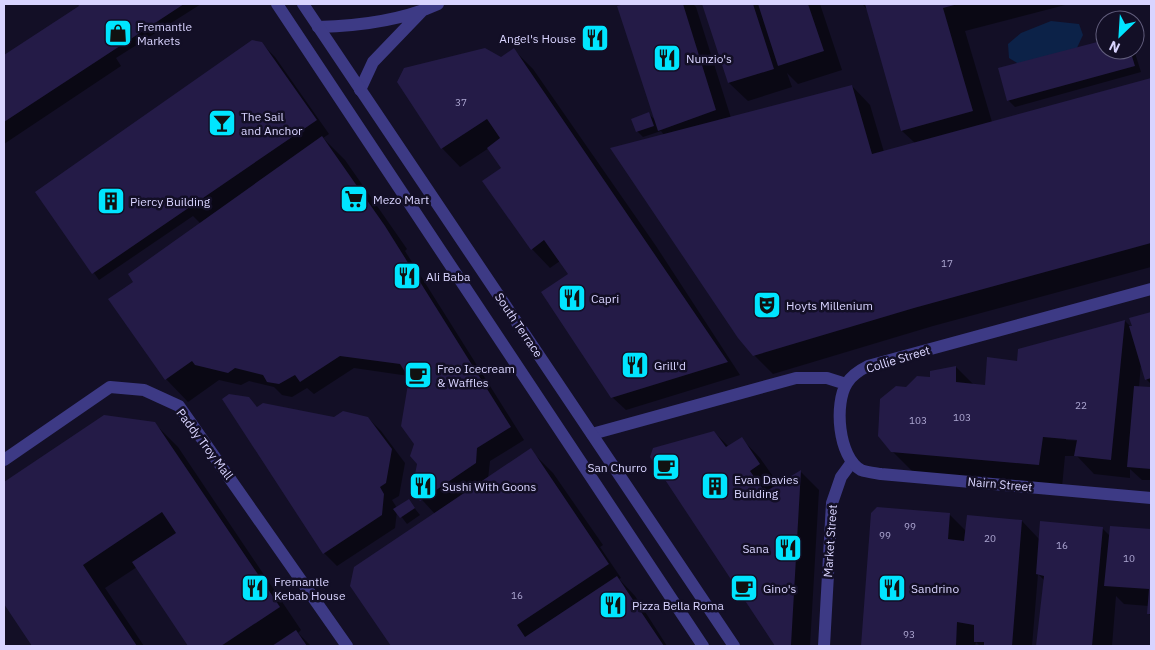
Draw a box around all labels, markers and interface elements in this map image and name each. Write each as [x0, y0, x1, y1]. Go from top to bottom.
north arrow [1095, 10, 1145, 60]
shop icon: Fremantle Markets [103, 18, 133, 48]
place label: Fremantle Markets [137, 19, 193, 48]
restaurant icon: Angel's House [580, 23, 610, 53]
place label: Angel's House [499, 31, 576, 46]
text: N [1106, 36, 1123, 57]
restaurant icon: Nunzio's [652, 43, 682, 73]
place label: Nunzio's [686, 51, 732, 66]
house number: 37 [455, 96, 467, 109]
bar icon: The Sail and Anchor [207, 108, 237, 138]
place label: The Sail and Anchor [241, 109, 303, 138]
supermarket icon: Mezo Mart [339, 184, 369, 214]
building icon: Piercy Building [96, 186, 126, 216]
place label: Mezo Mart [373, 192, 429, 207]
place label: Piercy Building [130, 194, 211, 209]
house number: 17 [941, 257, 953, 270]
restaurant icon: Ali Baba [392, 261, 422, 291]
place label: Ali Baba [426, 269, 471, 284]
restaurant icon: Capri [557, 283, 587, 313]
street label: South Terrace [492, 290, 546, 361]
theatre icon: Hoyts Millenium [752, 290, 782, 320]
place label: Capri [591, 291, 619, 306]
place label: Hoyts Millenium [786, 298, 873, 313]
street label: Collie Street [864, 342, 932, 376]
restaurant icon: Grill'd [620, 350, 650, 380]
place label: Grill'd [654, 358, 686, 373]
cafe icon: Freo Icecream & Waffles [403, 360, 433, 390]
place label: Freo Icecream & Waffles [437, 361, 515, 390]
house number: 22 [1075, 399, 1087, 412]
street label: Paddy Troy Mall [173, 406, 237, 482]
house number: 103 [953, 411, 971, 424]
house number: 103 [909, 414, 927, 427]
cafe icon: San Churro [651, 452, 681, 482]
place label: San Churro [587, 460, 647, 475]
restaurant icon: Sushi With Goons [408, 471, 438, 501]
building icon: Evan Davies Building [700, 471, 730, 501]
place label: Evan Davies Building [734, 472, 799, 501]
street label: Nairn Street [967, 474, 1033, 494]
place label: Sushi With Goons [442, 479, 536, 494]
street label: Market Street [820, 504, 840, 578]
house number: 99 [904, 520, 916, 533]
house number: 99 [879, 529, 891, 542]
house number: 20 [984, 532, 996, 545]
restaurant icon: Sana [773, 533, 803, 563]
house number: 16 [1056, 539, 1068, 552]
place label: Sana [742, 541, 770, 556]
house number: 10 [1123, 552, 1135, 565]
restaurant icon: Fremantle Kebab House [240, 573, 270, 603]
cafe icon: Gino's [729, 573, 759, 603]
restaurant icon: Sandrino [877, 573, 907, 603]
place label: Fremantle Kebab House [274, 574, 346, 603]
place label: Gino's [763, 581, 797, 596]
place label: Sandrino [911, 581, 959, 596]
house number: 16 [511, 589, 523, 602]
restaurant icon: Pizza Bella Roma [598, 590, 628, 620]
place label: Pizza Bella Roma [632, 598, 724, 613]
house number: 93 [903, 628, 915, 641]

